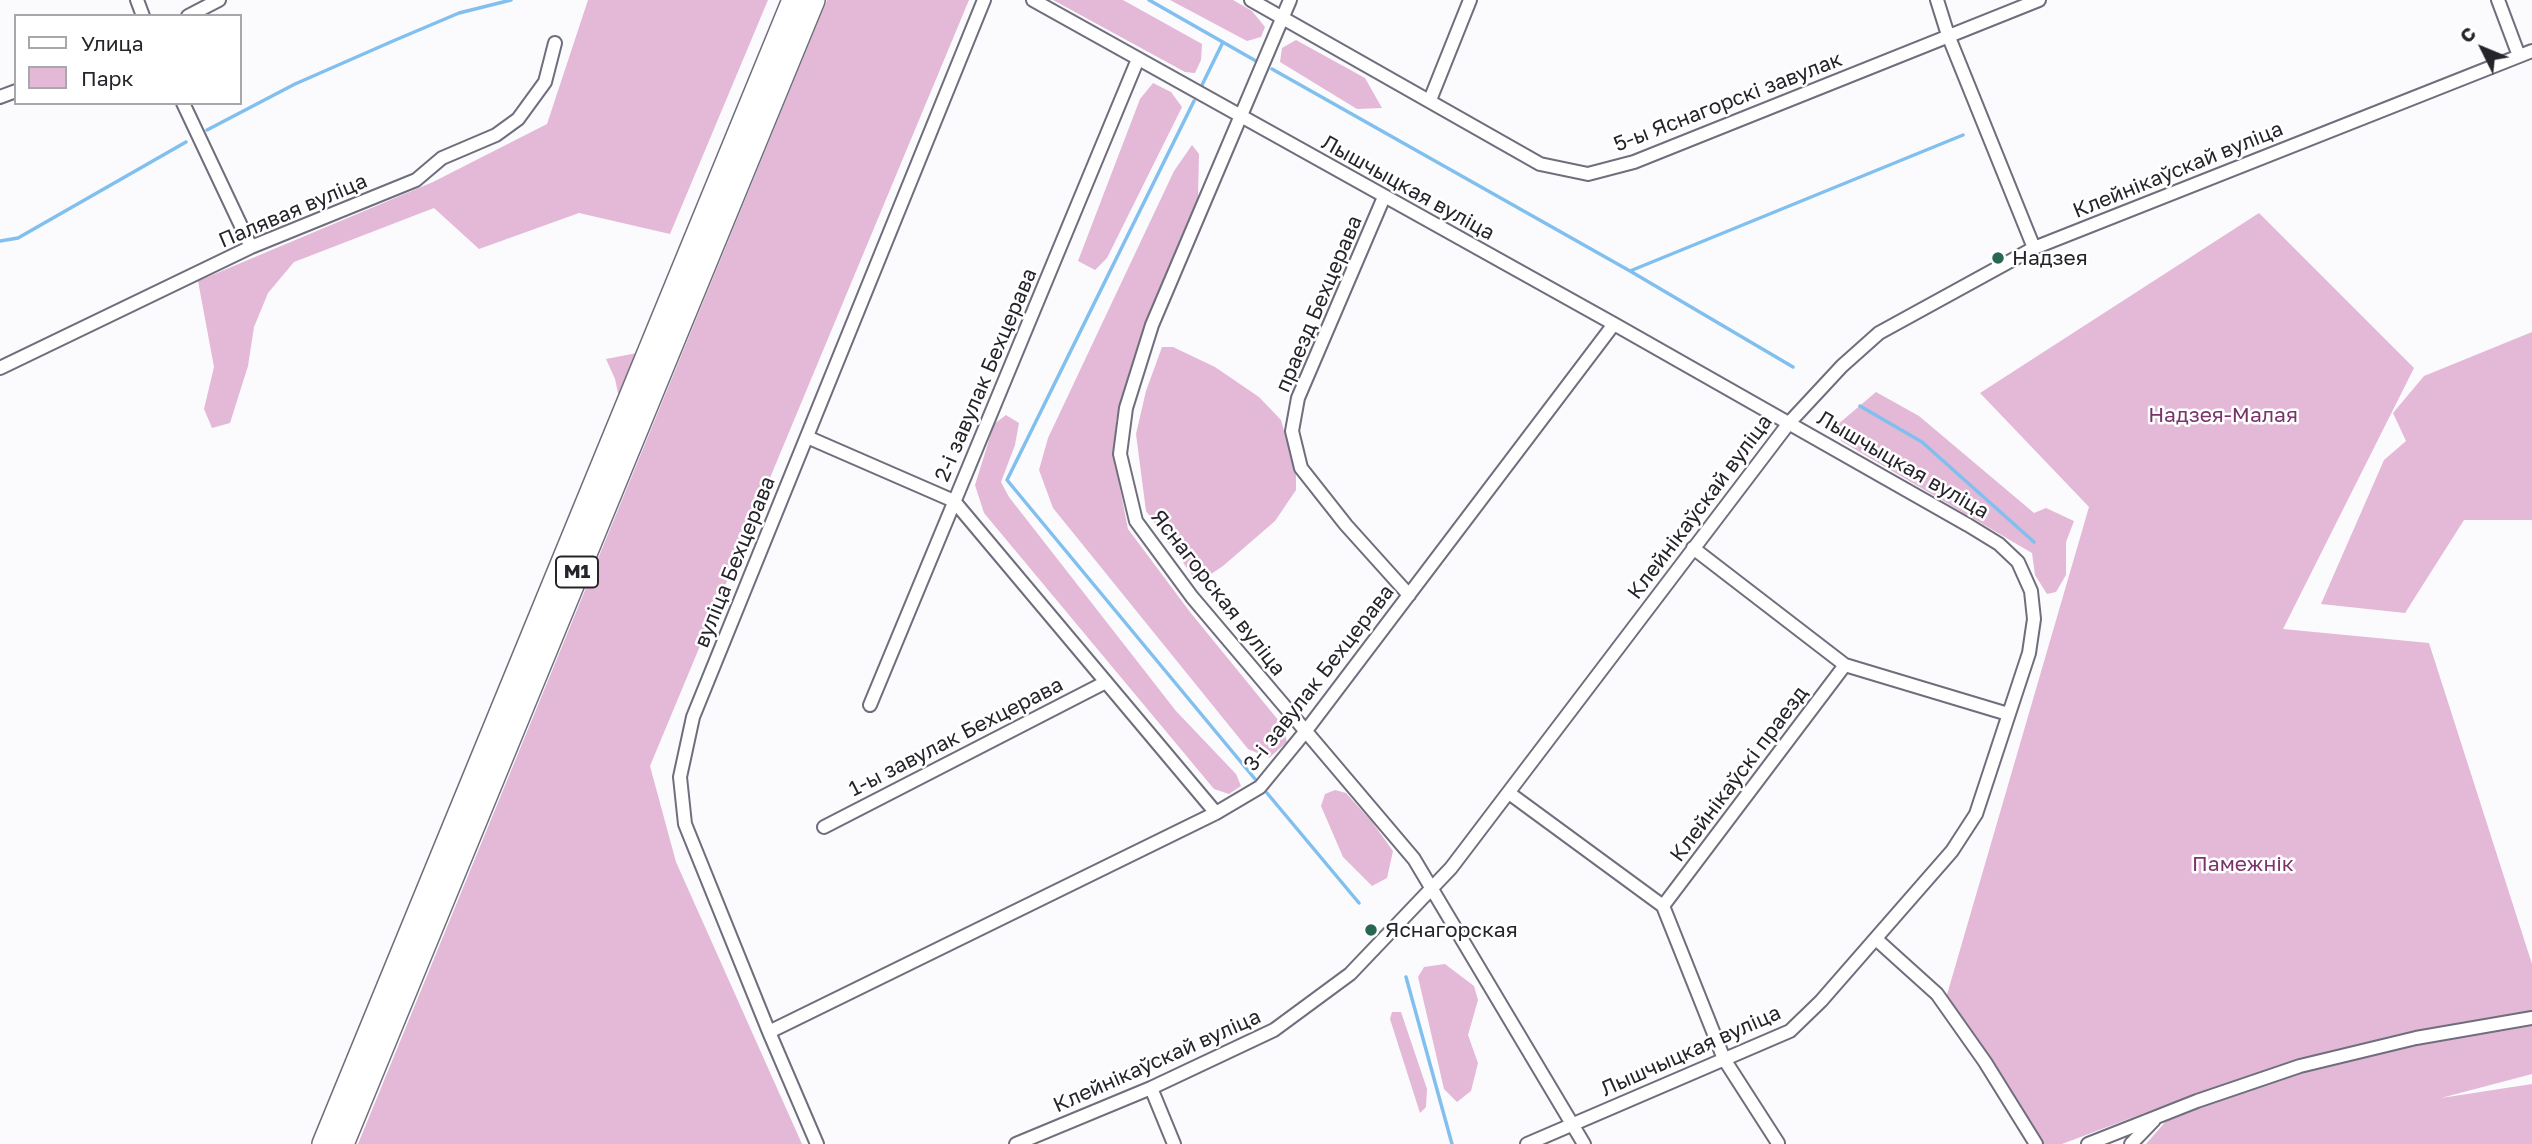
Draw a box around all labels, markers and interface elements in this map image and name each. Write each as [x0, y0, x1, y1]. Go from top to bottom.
legend [14, 14, 242, 105]
north arrow [2448, 14, 2518, 84]
text: С [2454, 22, 2480, 47]
text: Улица [81, 30, 144, 56]
street label: 5-ы Яснагорскі завулак [1610, 47, 1846, 157]
text: Парк [81, 65, 134, 91]
street label: Клейнікаўскай вуліца [2069, 116, 2287, 224]
street label: Лышчыцкая вуліца [1317, 130, 1499, 246]
street label: Палявая вуліца [215, 168, 371, 254]
street label: праезд Бехцерава [1270, 212, 1368, 396]
place label: Надзея [2012, 245, 2088, 271]
marker: Надзея [1990, 250, 2006, 266]
street label: 2-і завулак Бехцерава [930, 265, 1042, 485]
park label: Надзея-Малая [2148, 402, 2298, 428]
street label: Лышчыцкая вуліца [1813, 406, 1993, 524]
street label: Клейнікаўскай вуліца [1622, 410, 1778, 604]
street label: вуліца Бехцерава [689, 473, 781, 651]
street label: Яснагорская вуліца [1145, 505, 1291, 681]
road number: М1 [556, 556, 598, 587]
street label: 3-і завулак Бехцерава [1238, 580, 1400, 776]
street label: 1-ы завулак Бехцерава [845, 672, 1067, 802]
street label: Клейнікаўскі праезд [1665, 681, 1813, 867]
park label: Памежнік [2192, 851, 2294, 877]
place label: Яснагорская [1385, 917, 1518, 943]
marker: Яснагорская [1363, 922, 1379, 938]
street label: Лышчыцкая вуліца [1597, 1000, 1785, 1102]
street label: Клейнікаўскай вуліца [1049, 1004, 1265, 1118]

